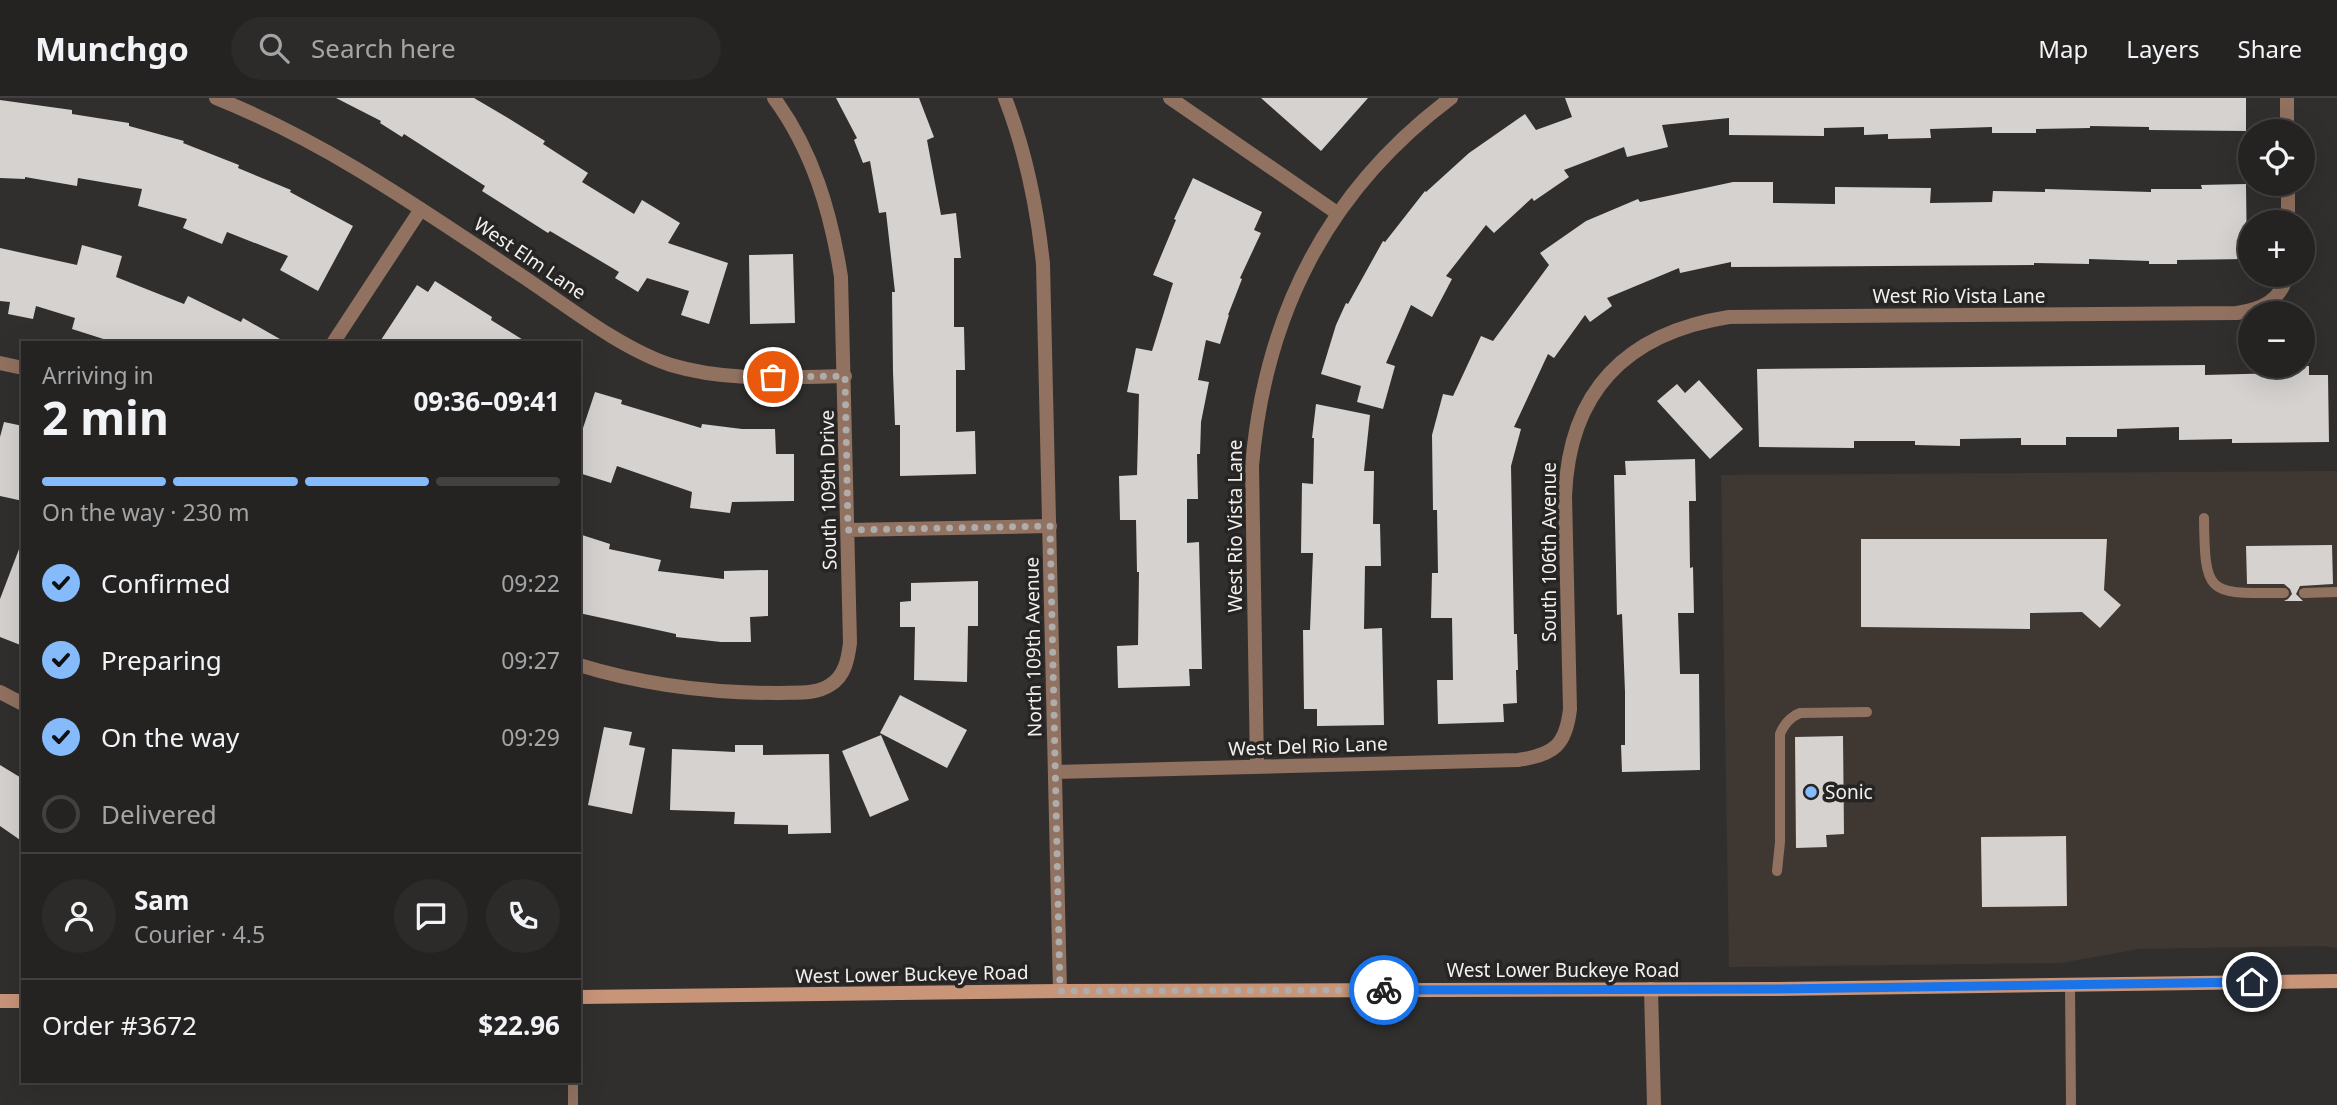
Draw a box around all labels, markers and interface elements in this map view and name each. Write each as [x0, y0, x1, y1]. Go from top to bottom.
search box [231, 17, 721, 80]
text: Munchgo [35, 26, 189, 71]
icon: search [255, 29, 293, 67]
text: Search here [311, 30, 456, 66]
text: Map [2038, 32, 2088, 65]
text: Layers [2126, 32, 2200, 65]
text: Share [2238, 32, 2302, 65]
map controls [2238, 119, 2315, 378]
button: locate [2238, 119, 2315, 196]
button: + [2238, 210, 2315, 287]
street label: West Elm Lane [469, 211, 591, 305]
street label: West Rio Vista Lane [1873, 283, 2046, 309]
button: − [2238, 301, 2315, 378]
pin [743, 347, 803, 407]
icon: bag [754, 358, 792, 396]
text: Arriving in [42, 359, 154, 391]
text: 09:36–09:41 [413, 383, 560, 419]
text: 2 min [42, 386, 169, 448]
street label: South 109th Drive [814, 410, 842, 570]
street label: West Rio Vista Lane [1222, 440, 1248, 613]
street label: South 106th Avenue [1536, 462, 1562, 642]
text: On the way · 230 m [42, 496, 249, 528]
street label: North 109th Avenue [1018, 557, 1048, 737]
icon: check [42, 564, 80, 602]
text: Confirmed [101, 565, 231, 601]
text: 09:22 [501, 567, 560, 599]
icon: check [42, 641, 80, 679]
text: Preparing [101, 642, 222, 678]
text: 09:27 [501, 644, 560, 676]
icon: check [42, 718, 80, 756]
text: On the way [101, 719, 239, 755]
text: 09:29 [501, 721, 560, 753]
street label: West Del Rio Lane [1228, 730, 1388, 762]
place label: Sonic [1825, 779, 1873, 805]
marker: Sonic [1803, 784, 1819, 800]
text: Delivered [101, 796, 217, 832]
button: person [42, 879, 116, 953]
button: chat [394, 879, 468, 953]
button: phone [486, 879, 560, 953]
text: Sam [134, 882, 189, 918]
text: Courier · 4.5 [134, 918, 265, 950]
pin [2222, 952, 2282, 1012]
courier [1349, 955, 1419, 1025]
street label: West Lower Buckeye Road [1446, 957, 1680, 983]
street label: West Lower Buckeye Road [795, 959, 1029, 989]
icon: home [2233, 963, 2271, 1001]
icon: bike [1365, 971, 1403, 1009]
text: Order #3672 [42, 1007, 197, 1043]
text: $22.96 [478, 1007, 560, 1043]

